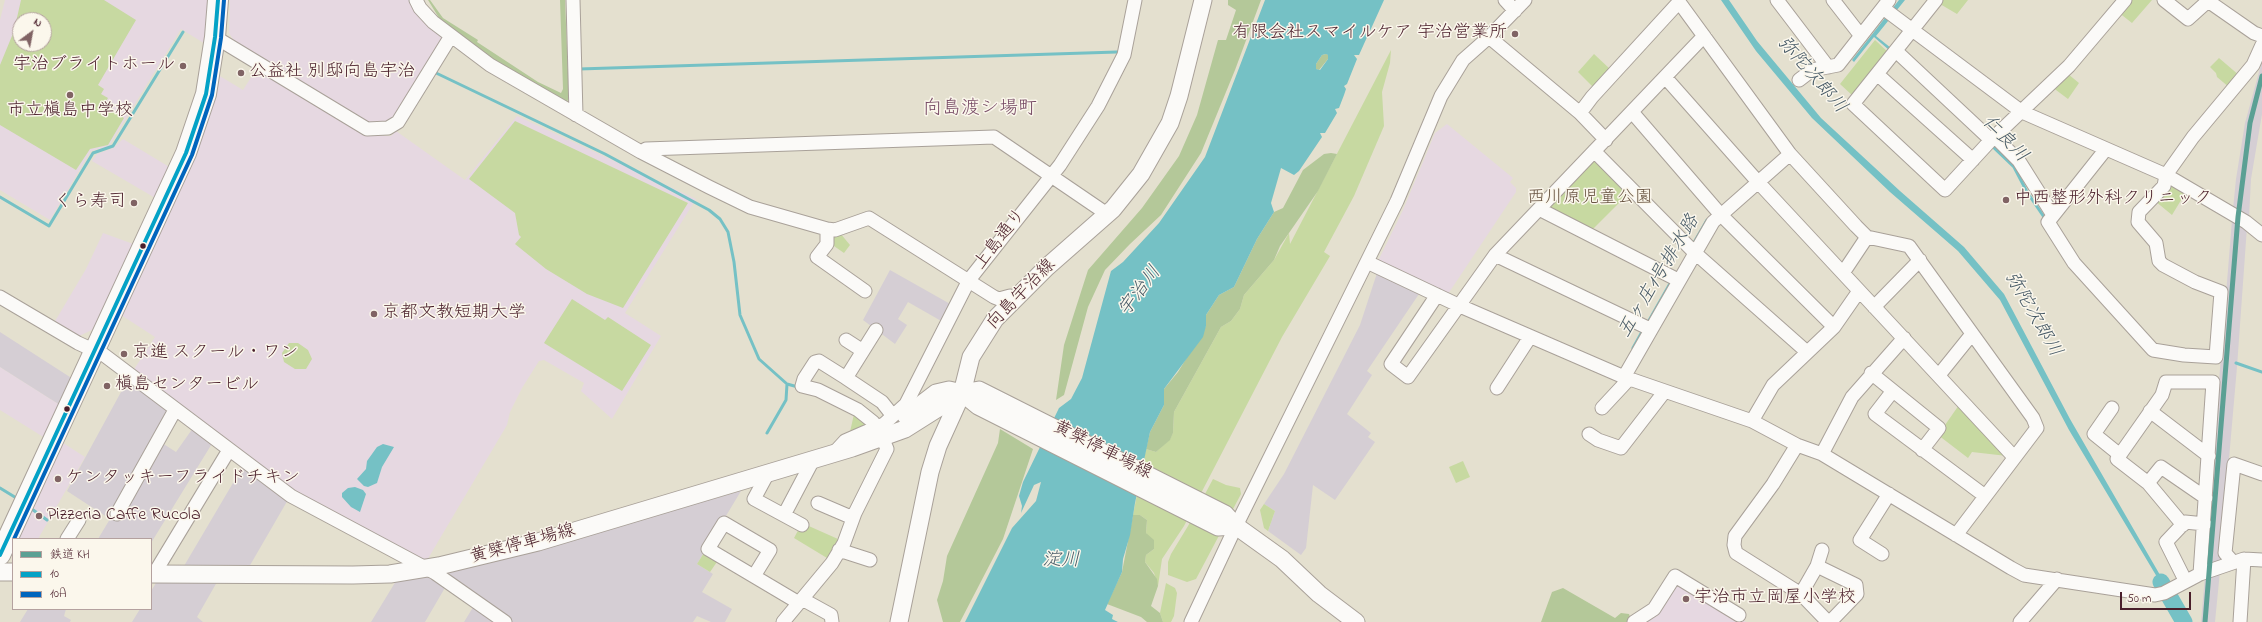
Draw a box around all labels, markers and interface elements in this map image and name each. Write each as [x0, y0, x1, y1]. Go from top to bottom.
north arrow [12, 12, 52, 52]
text: N [30, 14, 45, 31]
place label: 有限会社スマイルケア 宇治営業所 [1233, 23, 1507, 45]
marker: 有限会社スマイルケア 宇治営業所 [1510, 29, 1520, 39]
water label: 弥陀次郎川 [1771, 33, 1851, 119]
place label: 宇治ブライトホール [13, 55, 175, 77]
marker: 宇治ブライトホール [178, 61, 188, 71]
place label: 公益社 別邸向島宇治 [249, 62, 415, 84]
marker: 公益社 別邸向島宇治 [236, 68, 246, 78]
marker: 市立槇島中学校 [65, 90, 75, 100]
district label: 向島渡シ場町 [923, 99, 1037, 121]
place label: 市立槇島中学校 [7, 101, 133, 123]
water label: 仁良川 [1976, 112, 2032, 168]
park label: 西川原児童公園 [1527, 188, 1653, 210]
place label: 中西整形外科クリニック [2014, 189, 2212, 211]
place label: くら寿司 [54, 192, 126, 214]
marker: 中西整形外科クリニック [2001, 195, 2011, 205]
marker: くら寿司 [129, 198, 139, 208]
street label: 上島通り [970, 205, 1032, 275]
water label: 五ヶ庄1号排水路 [1614, 212, 1706, 342]
unlabelled marker [138, 241, 148, 251]
street label: 向島宇治線 [983, 255, 1061, 335]
water label: 宇治川 [1115, 262, 1167, 322]
water label: 弥陀次郎川 [1998, 268, 2066, 362]
place label: 京都文教短期大学 [382, 303, 526, 325]
marker: 京都文教短期大学 [369, 309, 379, 319]
place label: 京進 スクール・ワン [132, 343, 298, 365]
marker: 京進 スクール・ワン [119, 349, 129, 359]
place label: 槇島センタービル [115, 375, 259, 397]
marker: 槇島センタービル [102, 381, 112, 391]
unlabelled marker [62, 404, 72, 414]
street label: 黄檗停車場線 [1049, 417, 1155, 485]
place label: ケンタッキーフライドチキン [66, 468, 300, 490]
marker: ケンタッキーフライドチキン [53, 474, 63, 484]
place label: Pizzeria Caffe Rucola [47, 505, 201, 527]
marker: Pizzeria Caffe Rucola [34, 511, 44, 521]
street label: 黄檗停車場線 [468, 521, 578, 569]
legend [12, 538, 152, 610]
text: 鉄道 KH [50, 546, 90, 564]
water label: 淀川 [1042, 551, 1080, 573]
text: 10 [50, 565, 59, 583]
scale bar [2122, 584, 2193, 610]
text: 10A [50, 585, 66, 603]
place label: 宇治市立岡屋小学校 [1694, 588, 1856, 610]
text: 50 m [2127, 590, 2151, 608]
marker: 宇治市立岡屋小学校 [1681, 594, 1691, 604]

